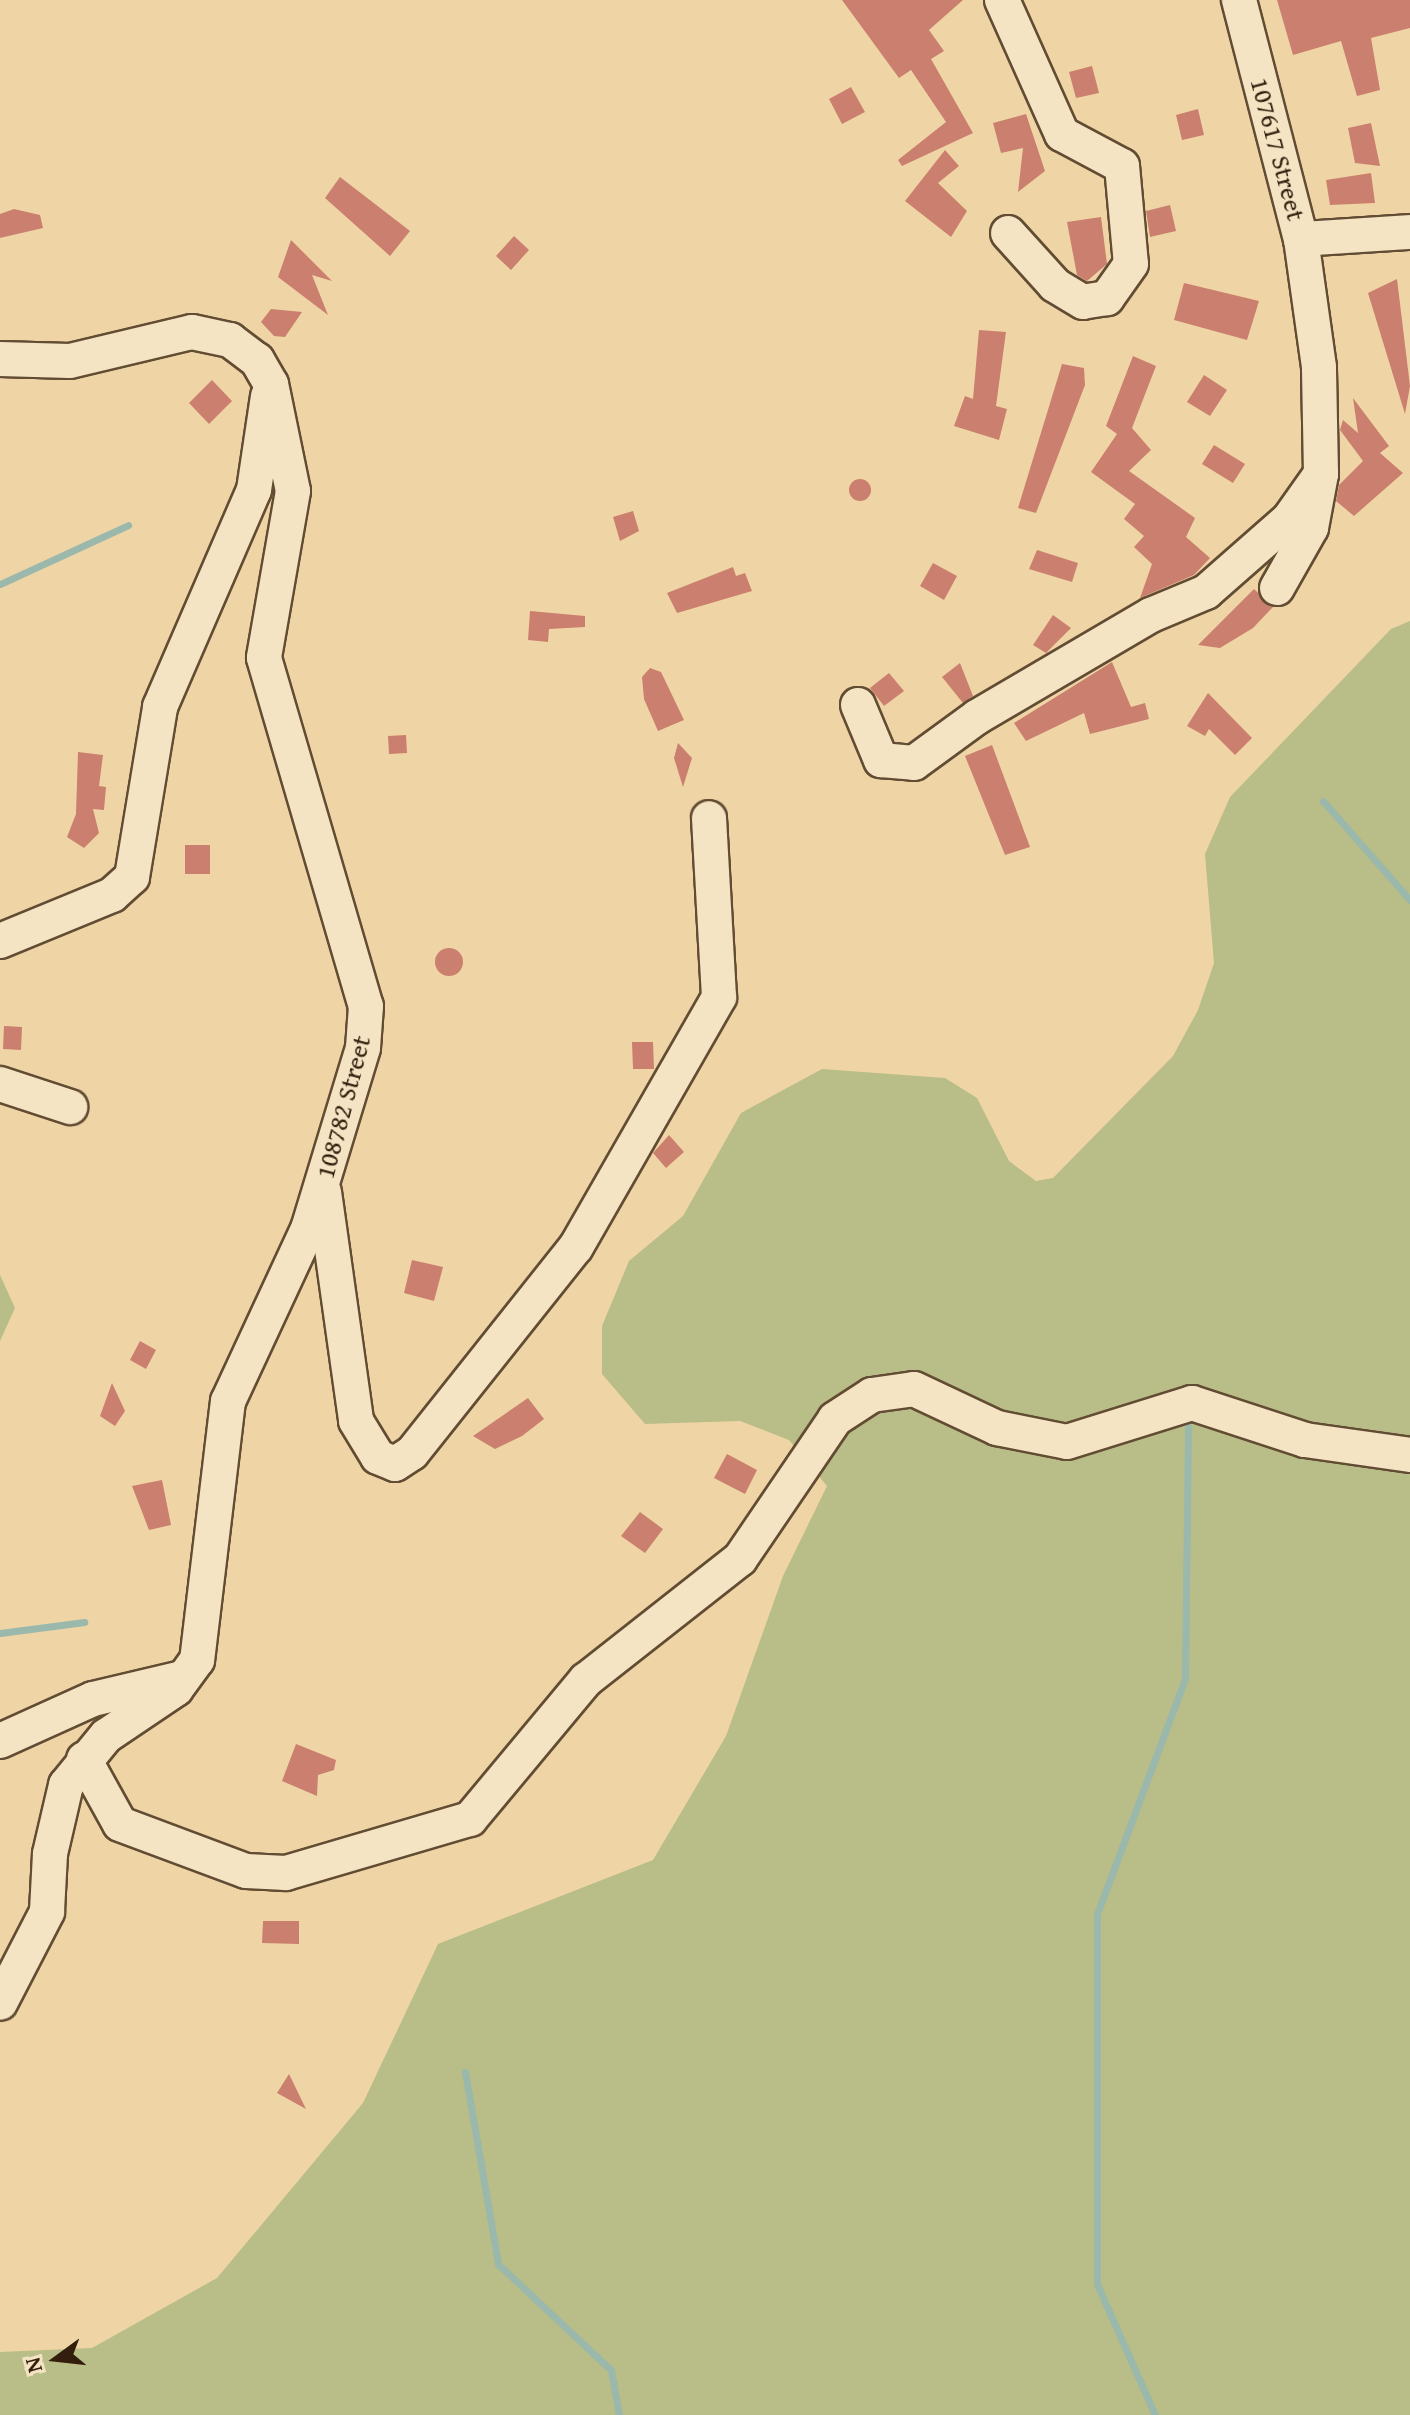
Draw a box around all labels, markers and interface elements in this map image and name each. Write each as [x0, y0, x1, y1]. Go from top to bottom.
street label: 107617 Street [1244, 74, 1312, 224]
street label: 108782 Street [309, 1032, 377, 1182]
north arrow [16, 2319, 96, 2399]
text: N [15, 2354, 50, 2376]

